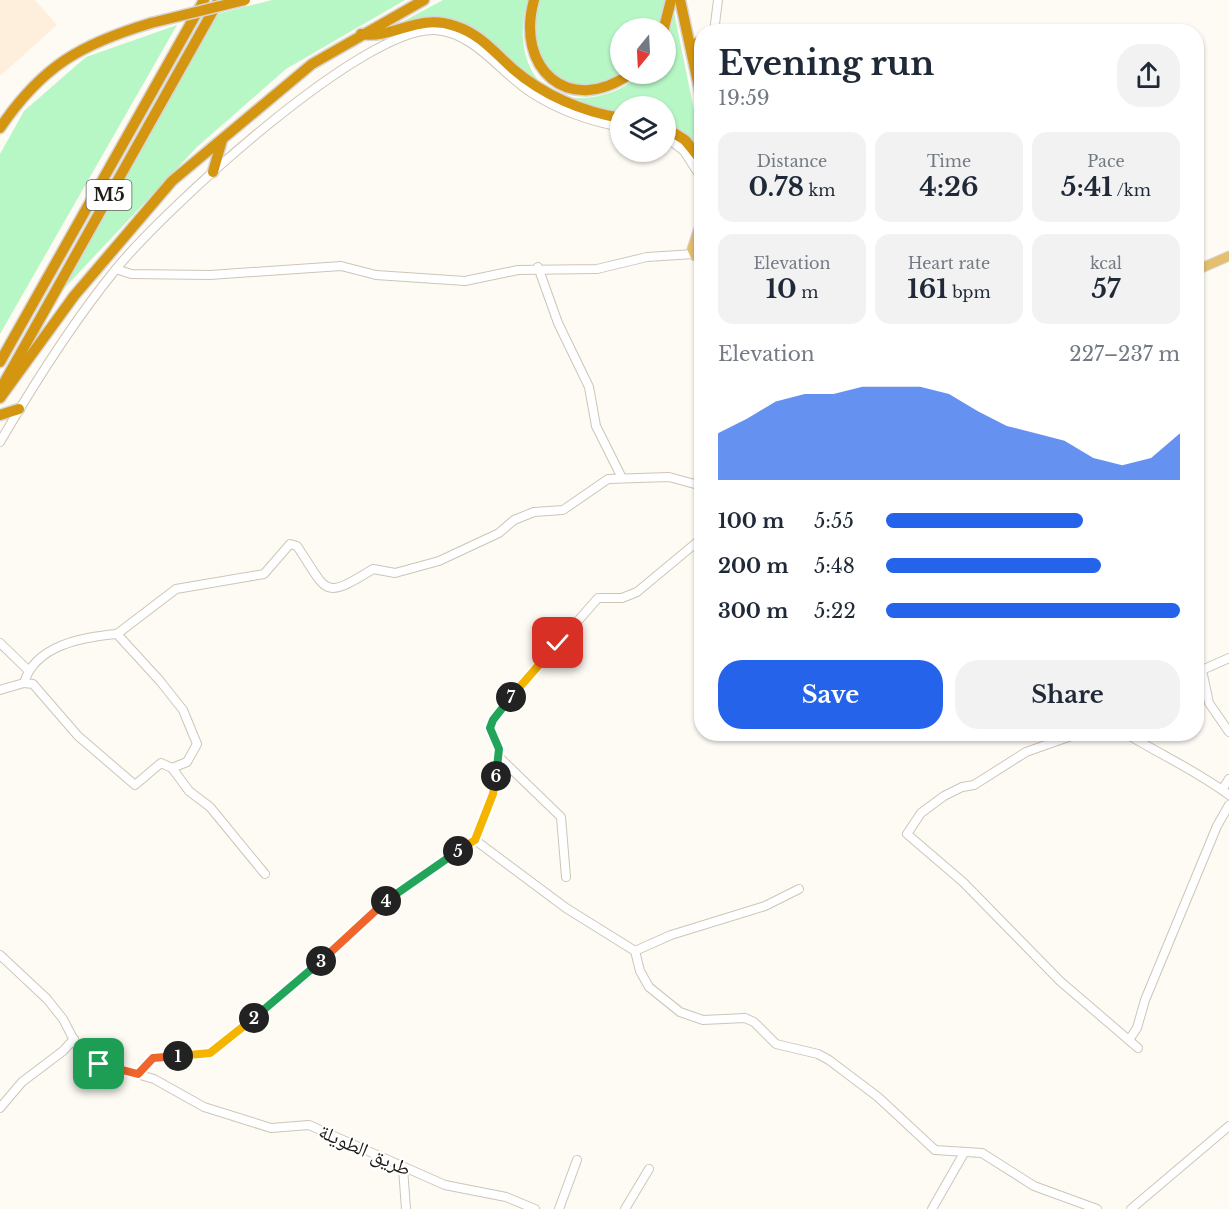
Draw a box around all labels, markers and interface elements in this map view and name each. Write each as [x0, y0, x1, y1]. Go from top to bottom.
north arrow [610, 18, 676, 84]
map controls [610, 18, 676, 162]
text: Evening run [718, 43, 934, 84]
button: share [1117, 44, 1180, 107]
text: 19:59 [718, 86, 770, 110]
button: layers [610, 96, 676, 162]
text: Distance [757, 151, 827, 171]
text: Time [927, 151, 971, 171]
text: Pace [1087, 151, 1125, 171]
text: 0.78 [748, 171, 804, 203]
text: 4:26 [919, 171, 979, 203]
text: 5:41 [1061, 171, 1113, 203]
road number: M5 [86, 180, 132, 210]
text: km [804, 180, 836, 200]
text: /km [1113, 180, 1151, 200]
text: Elevation [753, 253, 831, 273]
text: Heart rate [908, 253, 990, 273]
text: kcal [1090, 253, 1122, 273]
text: 10 [766, 273, 797, 305]
text: 161 [907, 273, 948, 305]
text: 57 [1092, 273, 1120, 305]
text: m [797, 282, 818, 302]
text: bpm [948, 282, 991, 302]
text: Elevation [718, 342, 815, 366]
text: 227–237 m [1069, 342, 1180, 366]
text: 100 m [718, 509, 784, 533]
text: 5:55 [814, 509, 854, 533]
text: 200 m [718, 554, 789, 578]
text: 5:48 [814, 554, 855, 578]
text: 300 m [718, 599, 788, 623]
text: 5:22 [814, 599, 856, 623]
pin [532, 617, 583, 668]
icon: check [541, 626, 574, 659]
button: Save [718, 660, 943, 729]
button: Share [955, 660, 1180, 729]
pin: 7 [496, 682, 526, 712]
text: 7 [507, 687, 515, 707]
pin: 6 [481, 761, 511, 791]
text: 6 [491, 766, 501, 786]
pin: 5 [443, 836, 473, 866]
text: 5 [453, 841, 463, 861]
pin: 4 [371, 886, 401, 916]
text: 4 [381, 891, 391, 911]
pin: 3 [306, 946, 336, 976]
text: 3 [316, 951, 326, 971]
pin: 2 [239, 1003, 269, 1033]
text: 2 [249, 1008, 259, 1028]
pin [73, 1038, 124, 1089]
pin: 1 [163, 1041, 193, 1071]
text: 1 [175, 1046, 181, 1066]
icon: arrive [82, 1047, 115, 1080]
street label: طريق الطويلة [315, 1119, 415, 1181]

